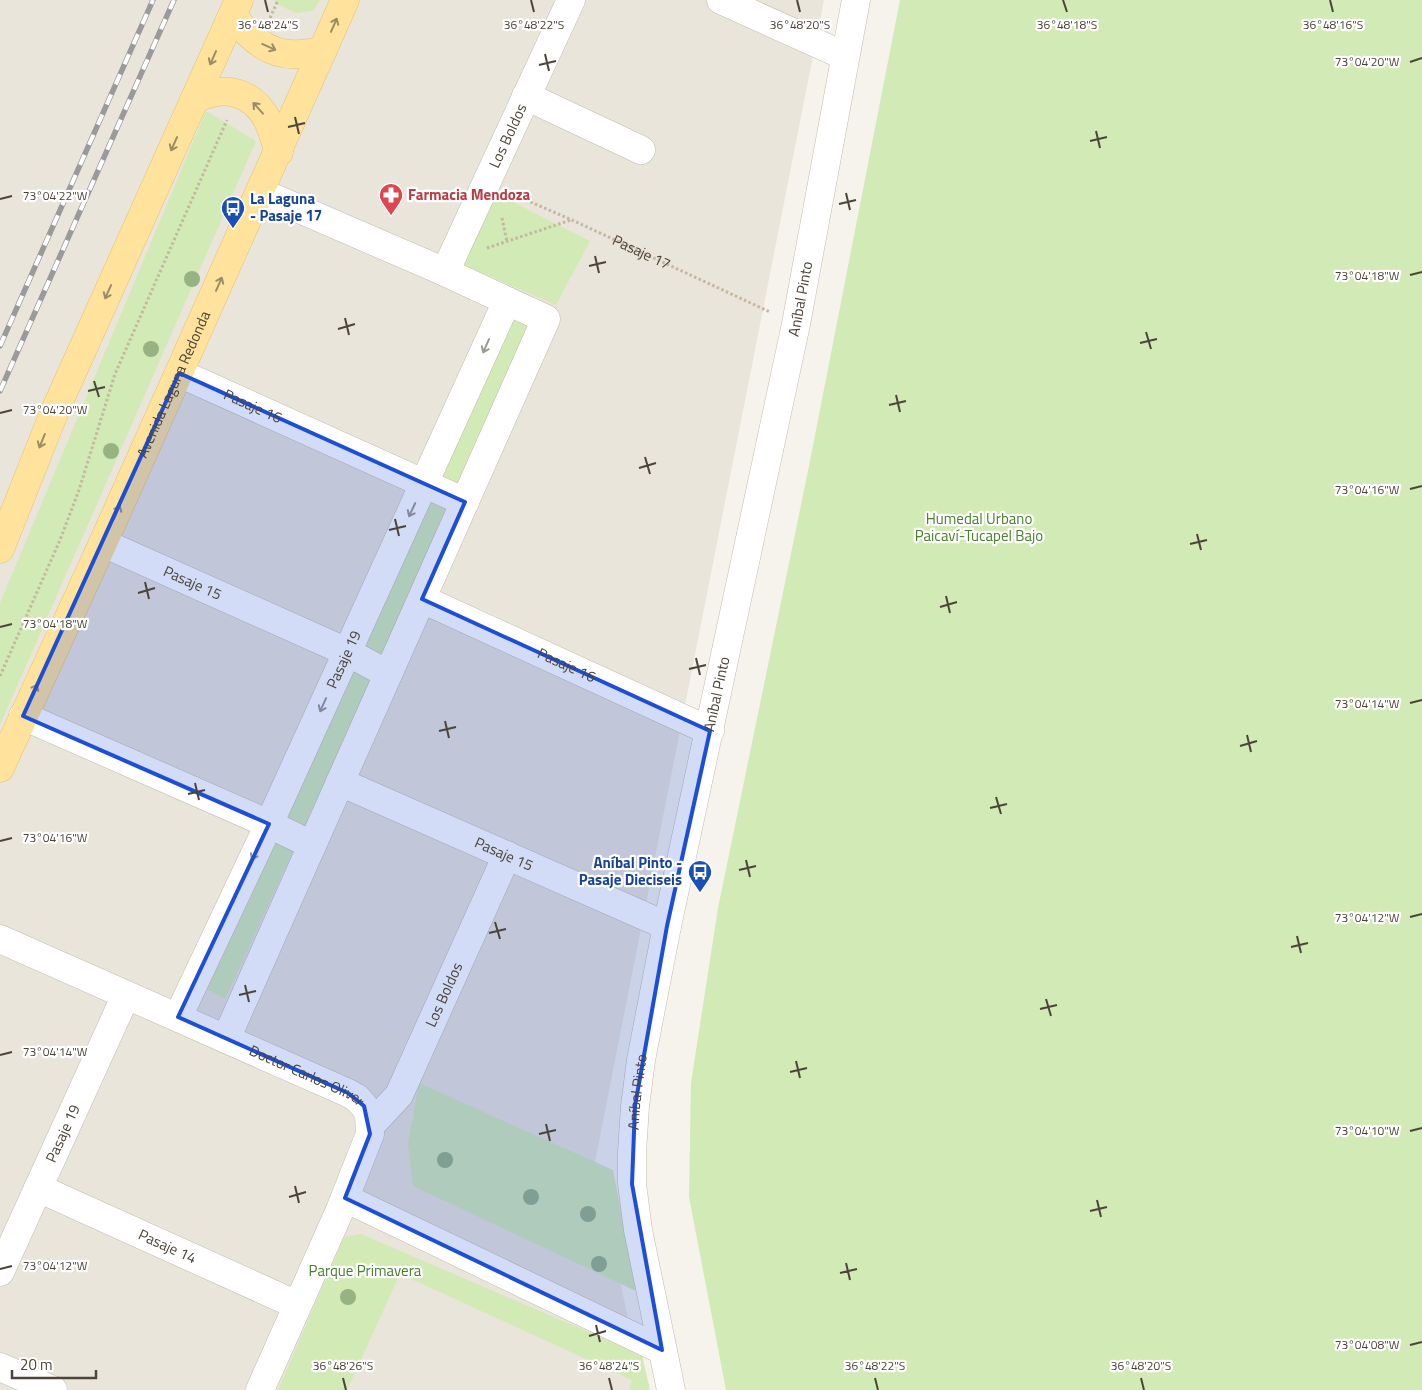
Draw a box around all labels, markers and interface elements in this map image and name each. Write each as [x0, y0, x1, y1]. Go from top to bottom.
text: 36°48'24"S [238, 15, 298, 34]
text: 36°48'22"S [504, 15, 564, 34]
text: 36°48'20"S [770, 15, 830, 34]
text: 36°48'18"S [1037, 15, 1097, 34]
text: 36°48'16"S [1303, 15, 1363, 34]
one-way arrow [330, 18, 340, 33]
one-way arrow [261, 43, 276, 53]
one-way arrow [208, 50, 218, 65]
text: 73°04'20"W [1335, 52, 1400, 71]
street label: Los Boldos [483, 100, 533, 172]
one-way arrow [252, 102, 264, 115]
one-way arrow [169, 136, 179, 151]
pharmacy icon: Farmacia Mendoza [378, 182, 404, 216]
place label: Farmacia Mendoza [408, 183, 530, 206]
text: 73°04'22"W [23, 186, 88, 205]
place label: La Laguna - Pasaje 17 [250, 187, 322, 227]
bus stop icon: La Laguna - Pasaje 17 [220, 195, 246, 229]
street label: Pasaje 17 [609, 228, 675, 275]
street label: Aníbal Pinto [782, 259, 818, 338]
text: 73°04'18"W [1335, 266, 1400, 285]
one-way arrow [215, 277, 225, 292]
one-way arrow [102, 285, 112, 300]
street label: Avenida Laguna Redonda [130, 307, 216, 461]
one-way arrow [481, 338, 491, 353]
street label: Pasaje 16 [220, 383, 286, 429]
text: 73°04'20"W [23, 400, 88, 419]
one-way arrow [37, 433, 47, 448]
text: 73°04'16"W [1335, 480, 1400, 499]
one-way arrow [406, 502, 416, 517]
one-way arrow [112, 505, 122, 520]
park label: Humedal Urbano Paicaví-Tucapel Bajo [915, 507, 1043, 547]
street label: Pasaje 15 [160, 559, 226, 606]
text: 73°04'18"W [23, 614, 88, 633]
street label: Pasaje 19 [320, 626, 367, 692]
street label: Pasaje 16 [534, 641, 600, 688]
street label: Aníbal Pinto [697, 654, 735, 733]
one-way arrow [30, 684, 39, 699]
text: 73°04'14"W [1335, 694, 1400, 713]
one-way arrow [317, 697, 327, 712]
text: 73°04'16"W [23, 828, 88, 847]
street label: Pasaje 15 [471, 831, 537, 877]
one-way arrow [250, 845, 259, 860]
place label: Aníbal Pinto - Pasaje Dieciseis [579, 851, 682, 891]
bus stop icon: Aníbal Pinto - Pasaje Dieciseis [687, 859, 713, 893]
text: 73°04'12"W [1335, 908, 1400, 927]
street label: Los Boldos [419, 958, 468, 1031]
street label: Doctor Carlos Oliver [246, 1039, 371, 1111]
text: 73°04'14"W [23, 1042, 88, 1061]
street label: Aníbal Pinto [621, 1052, 653, 1131]
street label: Pasaje 19 [39, 1101, 86, 1166]
text: 73°04'10"W [1335, 1121, 1400, 1140]
street label: Pasaje 14 [135, 1223, 201, 1269]
text: 73°04'12"W [23, 1256, 88, 1275]
park label: Parque Primavera [309, 1259, 422, 1282]
text: 73°04'08"W [1335, 1335, 1400, 1354]
scale bar [12, 1348, 96, 1380]
text: 20 m [20, 1353, 53, 1376]
text: 36°48'26"S [313, 1356, 373, 1375]
text: 36°48'24"S [579, 1356, 639, 1375]
text: 36°48'22"S [845, 1356, 905, 1375]
text: 36°48'20"S [1111, 1356, 1171, 1375]

